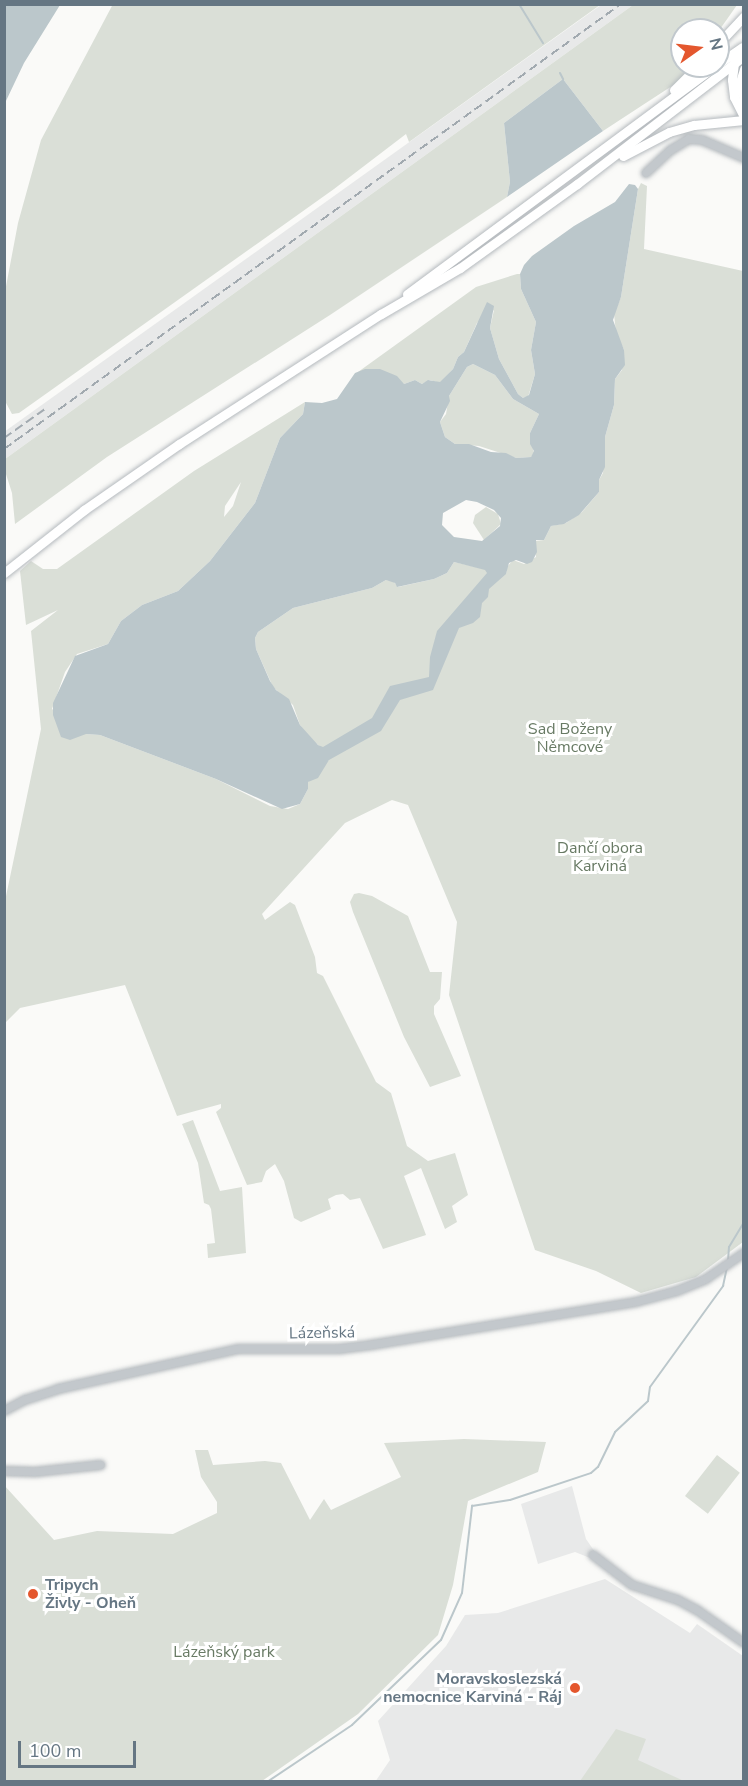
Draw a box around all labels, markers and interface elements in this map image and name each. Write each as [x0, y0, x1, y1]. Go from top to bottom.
north arrow [670, 18, 730, 78]
text: N [703, 36, 728, 53]
park label: Sad Boženy Němcové [528, 719, 612, 757]
park label: Dančí obora Karviná [557, 838, 643, 876]
street label: Lázeňská [289, 1323, 355, 1343]
place label: Tripych Živly - Oheň [45, 1575, 136, 1613]
marker: Tripych Živly - Oheň [26, 1587, 40, 1601]
park label: Lázeňský park [173, 1642, 275, 1662]
place label: Moravskoslezská nemocnice Karviná - Ráj [383, 1669, 562, 1707]
marker: Moravskoslezská nemocnice Karviná - Ráj [566, 1679, 584, 1697]
scale bar [21, 1729, 140, 1767]
text: 100 m [29, 1739, 81, 1763]

